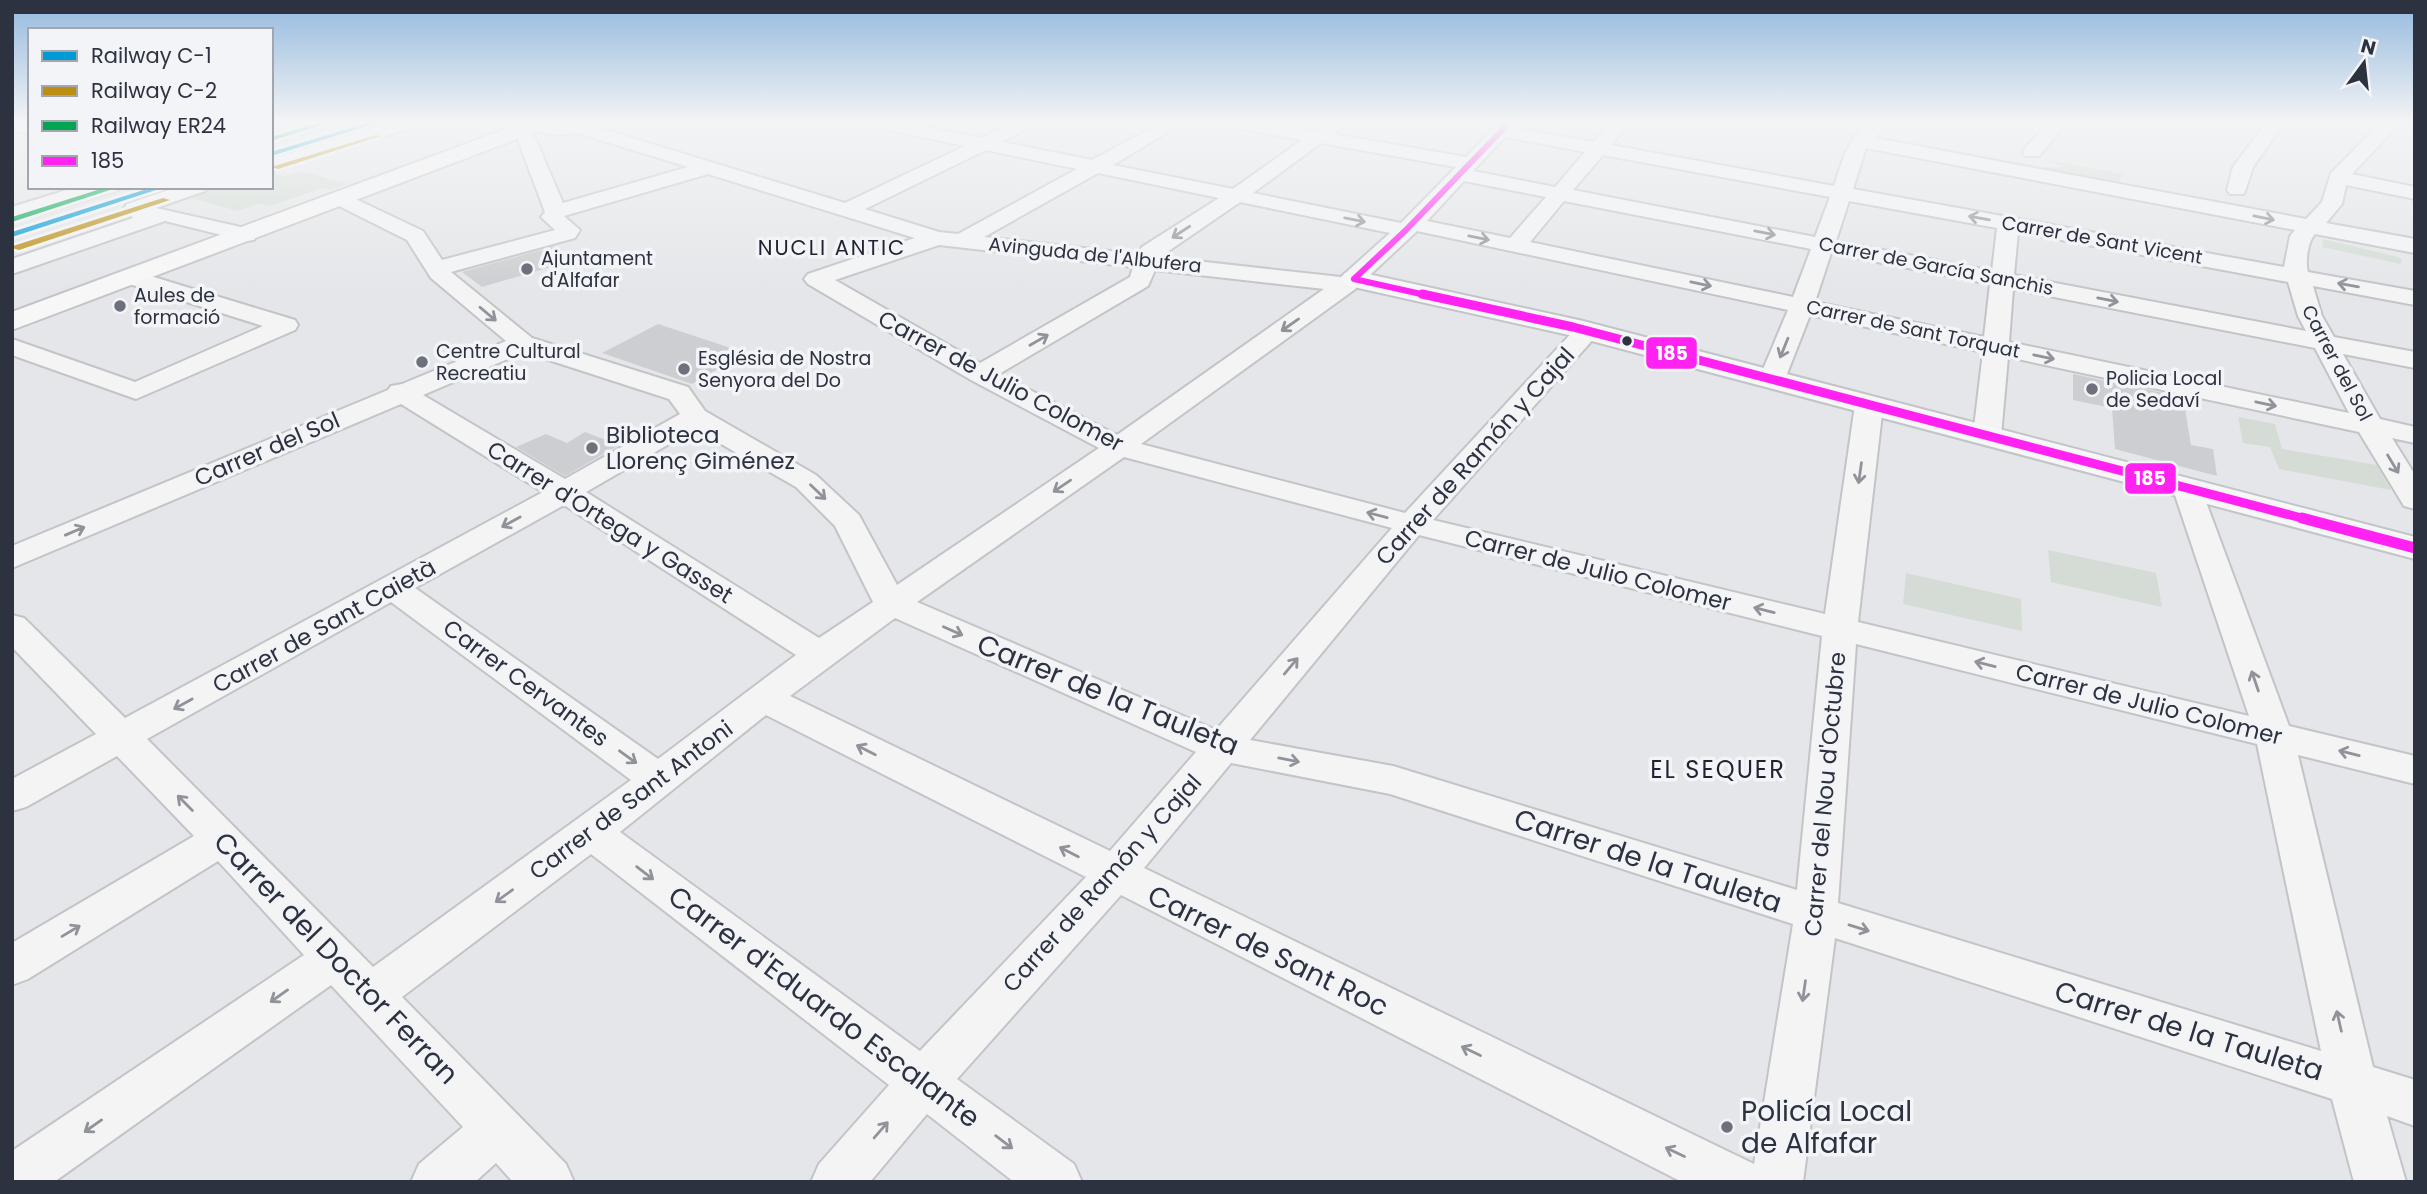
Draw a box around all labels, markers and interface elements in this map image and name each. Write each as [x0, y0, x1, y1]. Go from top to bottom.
legend [28, 28, 273, 189]
north arrow [2329, 28, 2399, 98]
text: N [2358, 32, 2379, 62]
text: Railway C-1 [91, 41, 212, 70]
text: Railway C-2 [91, 76, 217, 105]
text: Railway ER24 [91, 111, 226, 140]
text: 185 [91, 146, 124, 175]
street label: Carrer de Sant Vicent [2000, 209, 2205, 271]
one-way arrow [1968, 211, 1991, 224]
one-way arrow [2252, 212, 2275, 225]
one-way arrow [1343, 213, 1366, 227]
one-way arrow [1171, 225, 1191, 239]
one-way arrow [1753, 227, 1776, 240]
street label: Avinguda de l'Albufera [987, 230, 1203, 280]
street label: Carrer de García Sanchis [1816, 230, 2056, 302]
one-way arrow [1467, 231, 1490, 245]
district label: NUCLI ANTIC [758, 233, 906, 262]
place label: Ajuntament d'Alfafar [541, 245, 653, 294]
marker: Ajuntament d'Alfafar [519, 261, 535, 277]
one-way arrow [1689, 278, 1712, 292]
one-way arrow [2337, 278, 2360, 292]
place label: Aules de formació [134, 282, 220, 331]
street label: Carrer de Sant Torquat [1804, 293, 2022, 365]
one-way arrow [2096, 294, 2119, 307]
marker: Aules de formació [112, 298, 128, 314]
street label: Carrer del Sol [2295, 300, 2379, 426]
street label: Carrer de Julio Colomer [873, 303, 1129, 459]
one-way arrow [479, 306, 497, 322]
one-way arrow [1281, 318, 1300, 332]
one-way arrow [1028, 333, 1048, 347]
unlabelled marker [1620, 334, 1634, 348]
line badge: 185 [1645, 336, 1698, 370]
one-way arrow [1776, 337, 1789, 359]
place label: Centre Cultural Recreatiu [436, 338, 581, 387]
street label: Carrer de Ramón y Cajal [1368, 340, 1582, 572]
text: 185 [1656, 340, 1688, 367]
place label: Església de Nostra Senyora del Do [698, 345, 871, 394]
one-way arrow [2032, 350, 2055, 364]
marker: Centre Cultural Recreatiu [414, 354, 430, 370]
marker: Església de Nostra Senyora del Do [676, 361, 692, 377]
place label: Policia Local de Sedaví [2106, 365, 2222, 414]
marker: Policia Local de Sedaví [2084, 381, 2100, 397]
one-way arrow [2254, 398, 2277, 412]
street label: Carrer del Sol [189, 404, 345, 494]
place label: Biblioteca Llorenç Giménez [606, 419, 795, 477]
street label: Carrer d'Ortega y Gasset [481, 433, 739, 611]
marker: Biblioteca Llorenç Giménez [584, 440, 600, 456]
one-way arrow [2386, 454, 2400, 474]
one-way arrow [1854, 461, 1867, 484]
line badge: 185 [2124, 462, 2177, 495]
text: 185 [2134, 465, 2166, 492]
one-way arrow [1053, 479, 1072, 493]
one-way arrow [809, 484, 826, 501]
one-way arrow [1366, 508, 1388, 521]
one-way arrow [501, 516, 522, 529]
street label: Carrer de Julio Colomer [1461, 521, 1735, 619]
one-way arrow [64, 524, 85, 537]
street label: Carrer de Sant Caietà [207, 551, 441, 701]
one-way arrow [1753, 603, 1776, 616]
street label: Carrer Cervantes [437, 612, 615, 754]
one-way arrow [942, 625, 963, 638]
street label: Carrer de la Tauleta [971, 625, 1245, 765]
street label: Carrer del Nou d'Octubre [1797, 650, 1853, 938]
street label: Carrer de Julio Colomer [2012, 655, 2286, 753]
one-way arrow [1283, 657, 1299, 675]
one-way arrow [1974, 657, 1997, 670]
one-way arrow [2248, 671, 2260, 693]
one-way arrow [174, 697, 194, 711]
street label: Carrer de Sant Antoni [523, 713, 739, 887]
one-way arrow [856, 743, 877, 757]
one-way arrow [2338, 746, 2360, 759]
one-way arrow [618, 750, 637, 764]
district label: EL SEQUER [1650, 753, 1786, 786]
one-way arrow [1277, 754, 1300, 768]
street label: Carrer de Ramón y Cajal [995, 767, 1209, 999]
one-way arrow [177, 794, 194, 811]
street label: Carrer de la Tauleta [1509, 799, 1787, 923]
street label: Carrer del Doctor Ferran [205, 823, 467, 1093]
one-way arrow [1060, 845, 1080, 859]
one-way arrow [636, 865, 655, 880]
street label: Carrer de Sant Roc [1141, 876, 1395, 1026]
street label: Carrer d'Eduardo Escalante [660, 877, 988, 1137]
one-way arrow [495, 889, 514, 903]
one-way arrow [1848, 922, 1870, 935]
one-way arrow [60, 923, 80, 937]
street label: Carrer de la Tauleta [2050, 972, 2328, 1090]
one-way arrow [1798, 979, 1811, 1002]
one-way arrow [270, 989, 290, 1003]
one-way arrow [2331, 1010, 2345, 1033]
one-way arrow [1461, 1043, 1482, 1057]
place label: Policía Local de Alfafar [1741, 1092, 1912, 1163]
one-way arrow [84, 1119, 103, 1133]
marker: Policía Local de Alfafar [1719, 1119, 1735, 1135]
one-way arrow [873, 1121, 889, 1139]
one-way arrow [994, 1135, 1012, 1150]
one-way arrow [1665, 1144, 1686, 1158]

